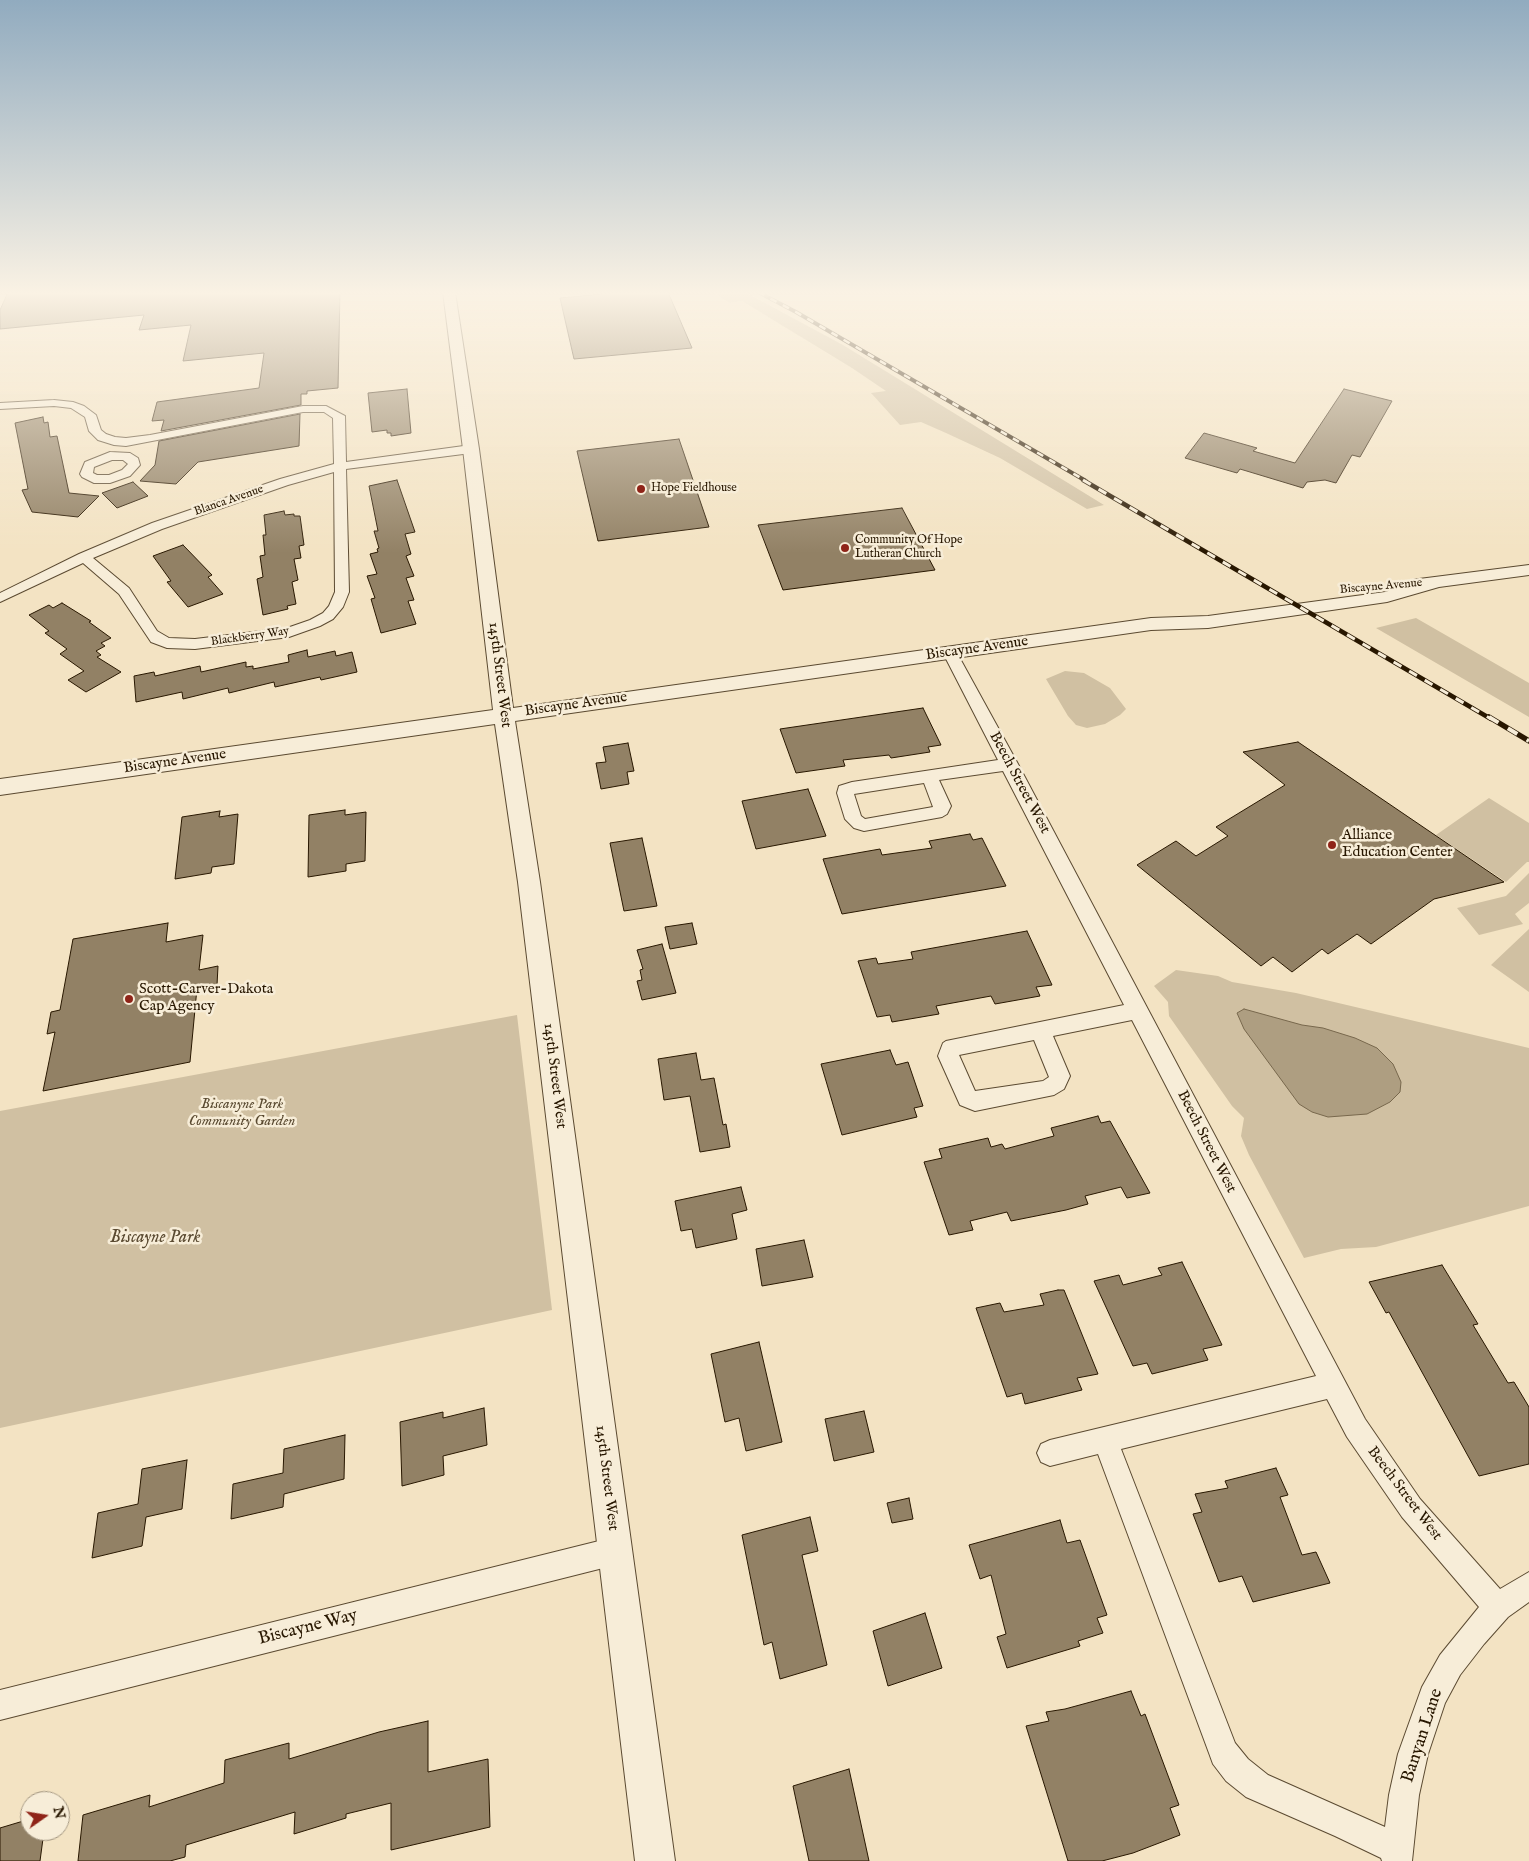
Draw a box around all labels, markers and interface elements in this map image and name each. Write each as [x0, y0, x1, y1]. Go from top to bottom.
street label: Blanca Avenue [192, 482, 266, 520]
place label: Hope Fieldhouse [651, 482, 737, 496]
marker: Hope Fieldhouse [635, 483, 647, 495]
place label: Community Of Hope Lutheran Church [855, 534, 962, 562]
marker: Community Of Hope Lutheran Church [839, 542, 851, 554]
street label: Biscayne Avenue [1339, 576, 1423, 598]
street label: 145th Street West [484, 621, 514, 729]
street label: Blackberry Way [210, 624, 290, 650]
street label: Biscayne Avenue [925, 633, 1029, 665]
street label: Biscayne Avenue [524, 689, 628, 721]
street label: Beech Street West [985, 729, 1053, 837]
street label: Biscayne Avenue [123, 746, 227, 778]
place label: Alliance Education Center [1342, 827, 1453, 862]
marker: Alliance Education Center [1326, 839, 1338, 851]
place label: Scott-Carver-Dakota Cap Agency [139, 981, 273, 1016]
marker: Scott-Carver-Dakota Cap Agency [123, 993, 135, 1005]
street label: 145th Street West [539, 1022, 569, 1130]
street label: Beech Street West [1172, 1088, 1240, 1196]
park label: Biscanyne Park Community Garden [189, 1096, 295, 1131]
park label: Biscayne Park [110, 1227, 200, 1249]
street label: 145th Street West [591, 1424, 621, 1532]
street label: Beech Street West [1363, 1444, 1445, 1544]
street label: Biscayne Way [256, 1605, 360, 1651]
street label: Banyan Lane [1398, 1686, 1448, 1786]
north arrow [20, 1791, 70, 1841]
text: N [49, 1805, 69, 1821]

